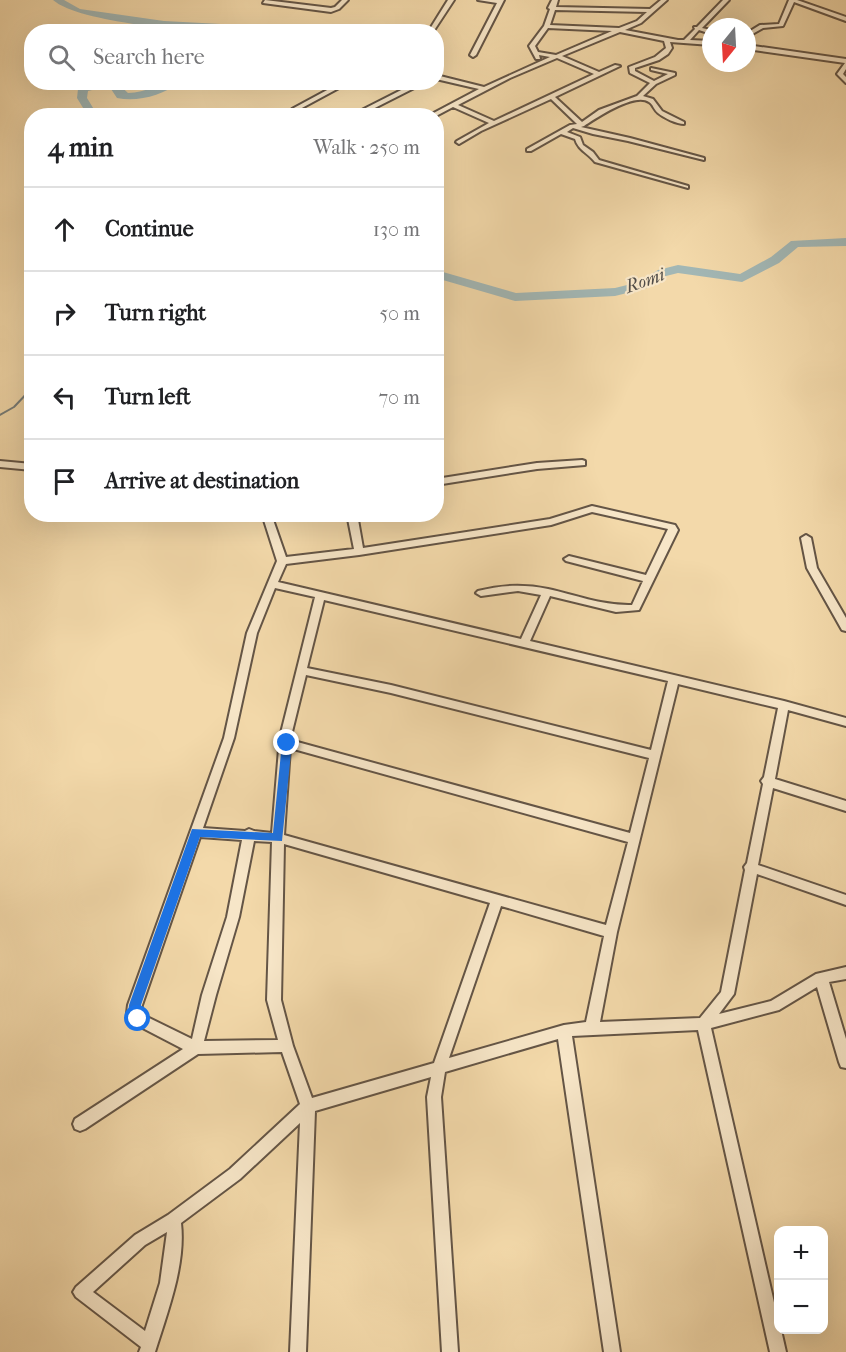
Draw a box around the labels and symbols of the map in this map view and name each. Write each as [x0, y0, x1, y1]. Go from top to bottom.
north arrow [702, 18, 756, 72]
water label: Romi [622, 264, 669, 298]
route end [273, 729, 299, 755]
route start [124, 1005, 150, 1031]

